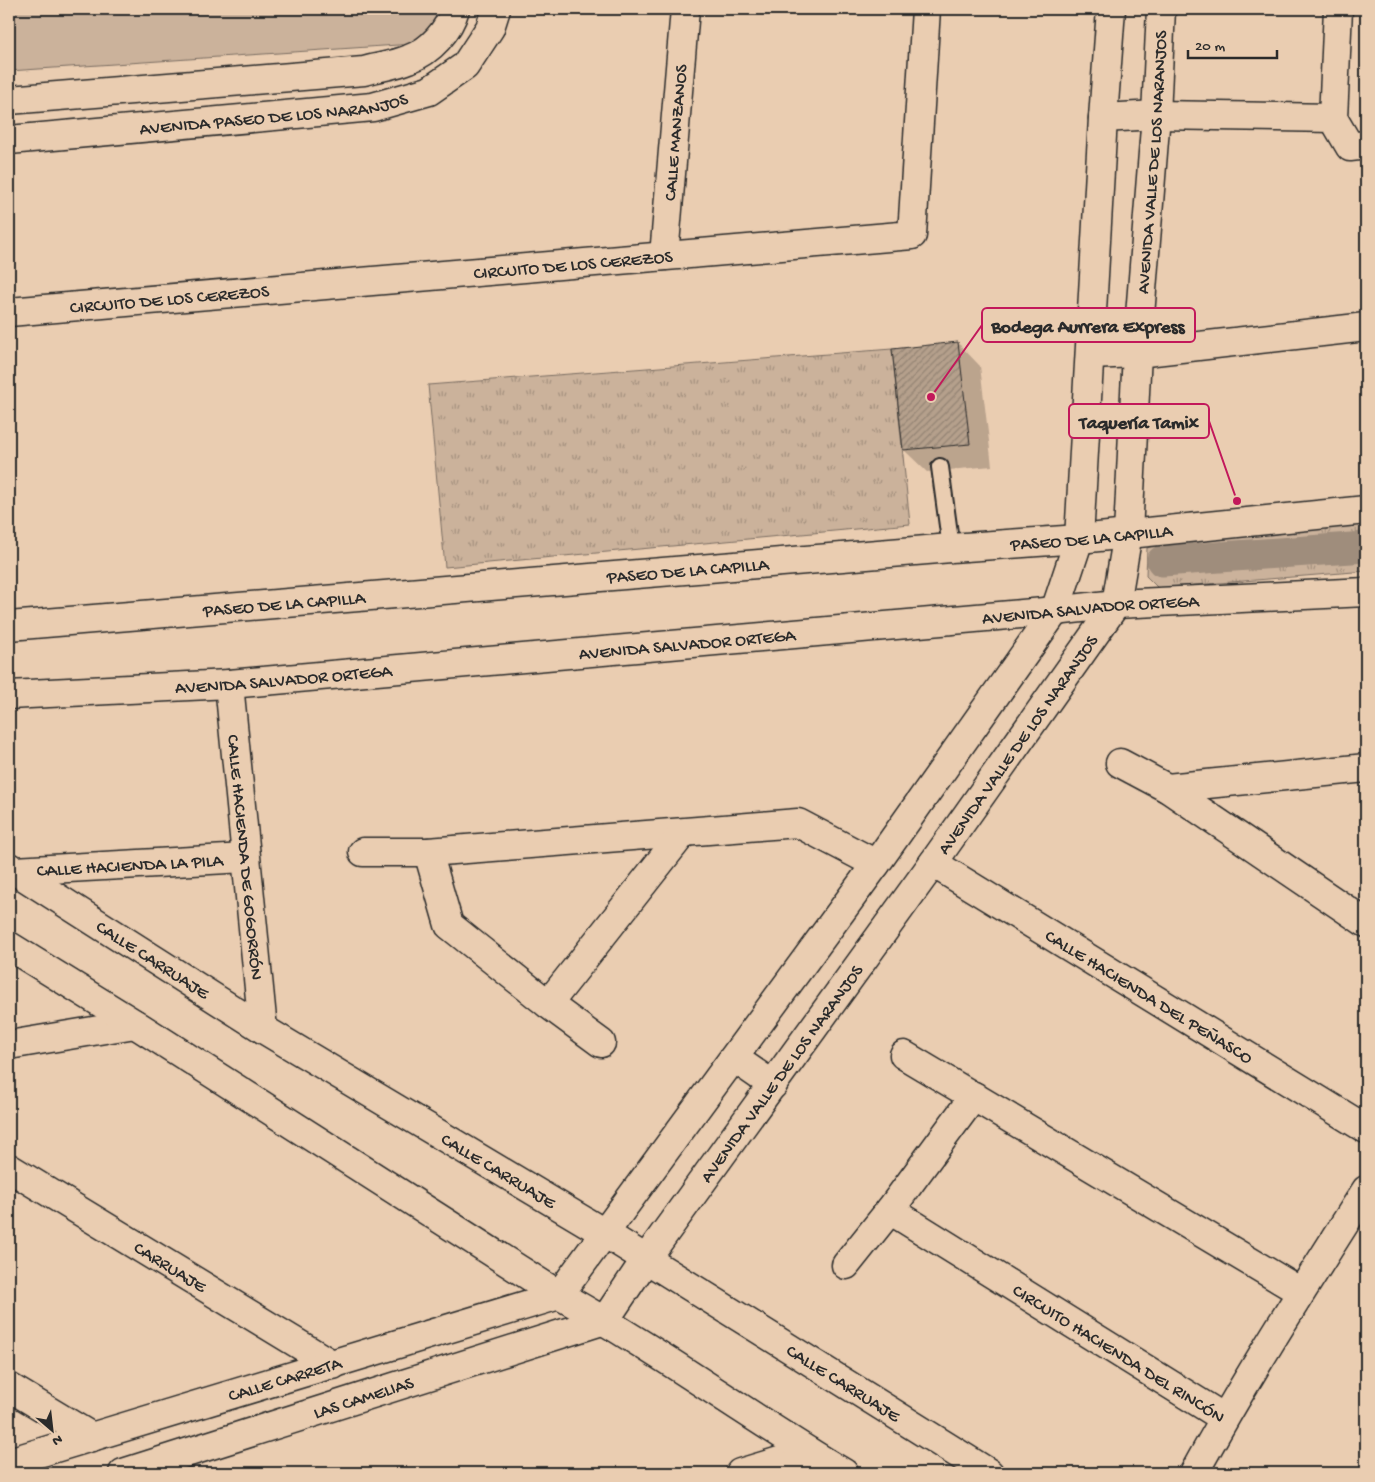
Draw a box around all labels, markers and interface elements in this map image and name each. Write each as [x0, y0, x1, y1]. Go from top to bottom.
scale bar [1188, 28, 1276, 60]
street label: AVENIDA VALLE DE LOS NARANJOS [1134, 29, 1173, 295]
text: 20 m [1195, 38, 1225, 56]
street label: CALLE MANZANOS [661, 63, 693, 202]
street label: AVENIDA PASEO DE LOS NARANJOS [139, 89, 411, 141]
street label: CIRCUITO DE LOS CEREZOS [473, 247, 674, 285]
street label: CIRCUITO DE LOS CEREZOS [69, 282, 271, 320]
callout: Bodega Aurrera Express [982, 308, 1195, 342]
text: Bodega Aurrera Express [990, 317, 1186, 340]
callout: Taquería Tamix [1069, 404, 1209, 438]
text: Taquería Tamix [1077, 413, 1200, 436]
street label: PASEO DE LA CAPILLA [1009, 521, 1175, 557]
street label: PASEO DE LA CAPILLA [605, 555, 771, 590]
street label: PASEO DE LA CAPILLA [201, 588, 367, 623]
street label: AVENIDA SALVADOR ORTEGA [981, 592, 1201, 630]
street label: AVENIDA SALVADOR ORTEGA [578, 626, 798, 666]
street label: AVENIDA VALLE DE LOS NARANJOS [934, 631, 1104, 859]
street label: AVENIDA SALVADOR ORTEGA [175, 662, 394, 700]
street label: CALLE HACIENDA DE GOGORRÓN [221, 734, 266, 981]
street label: CALLE HACIENDA LA PILA [36, 851, 225, 883]
street label: CALLE CARRUAJE [91, 917, 213, 1005]
street label: CALLE HACIENDA DEL PEÑASCO [1040, 926, 1256, 1070]
street label: AVENIDA VALLE DE LOS NARANJOS [697, 961, 869, 1187]
street label: CALLE CARRUAJE [436, 1130, 559, 1215]
street label: CARRUAJE [129, 1238, 210, 1299]
street label: CIRCUITO HACIENDA DEL RINCÓN [1008, 1281, 1228, 1429]
street label: CALLE CARRUAJE [782, 1341, 904, 1428]
street label: CALLE CARRETA [226, 1353, 346, 1408]
street label: LAS CAMELIAS [311, 1373, 417, 1425]
north arrow [28, 1404, 78, 1454]
text: N [49, 1430, 65, 1449]

